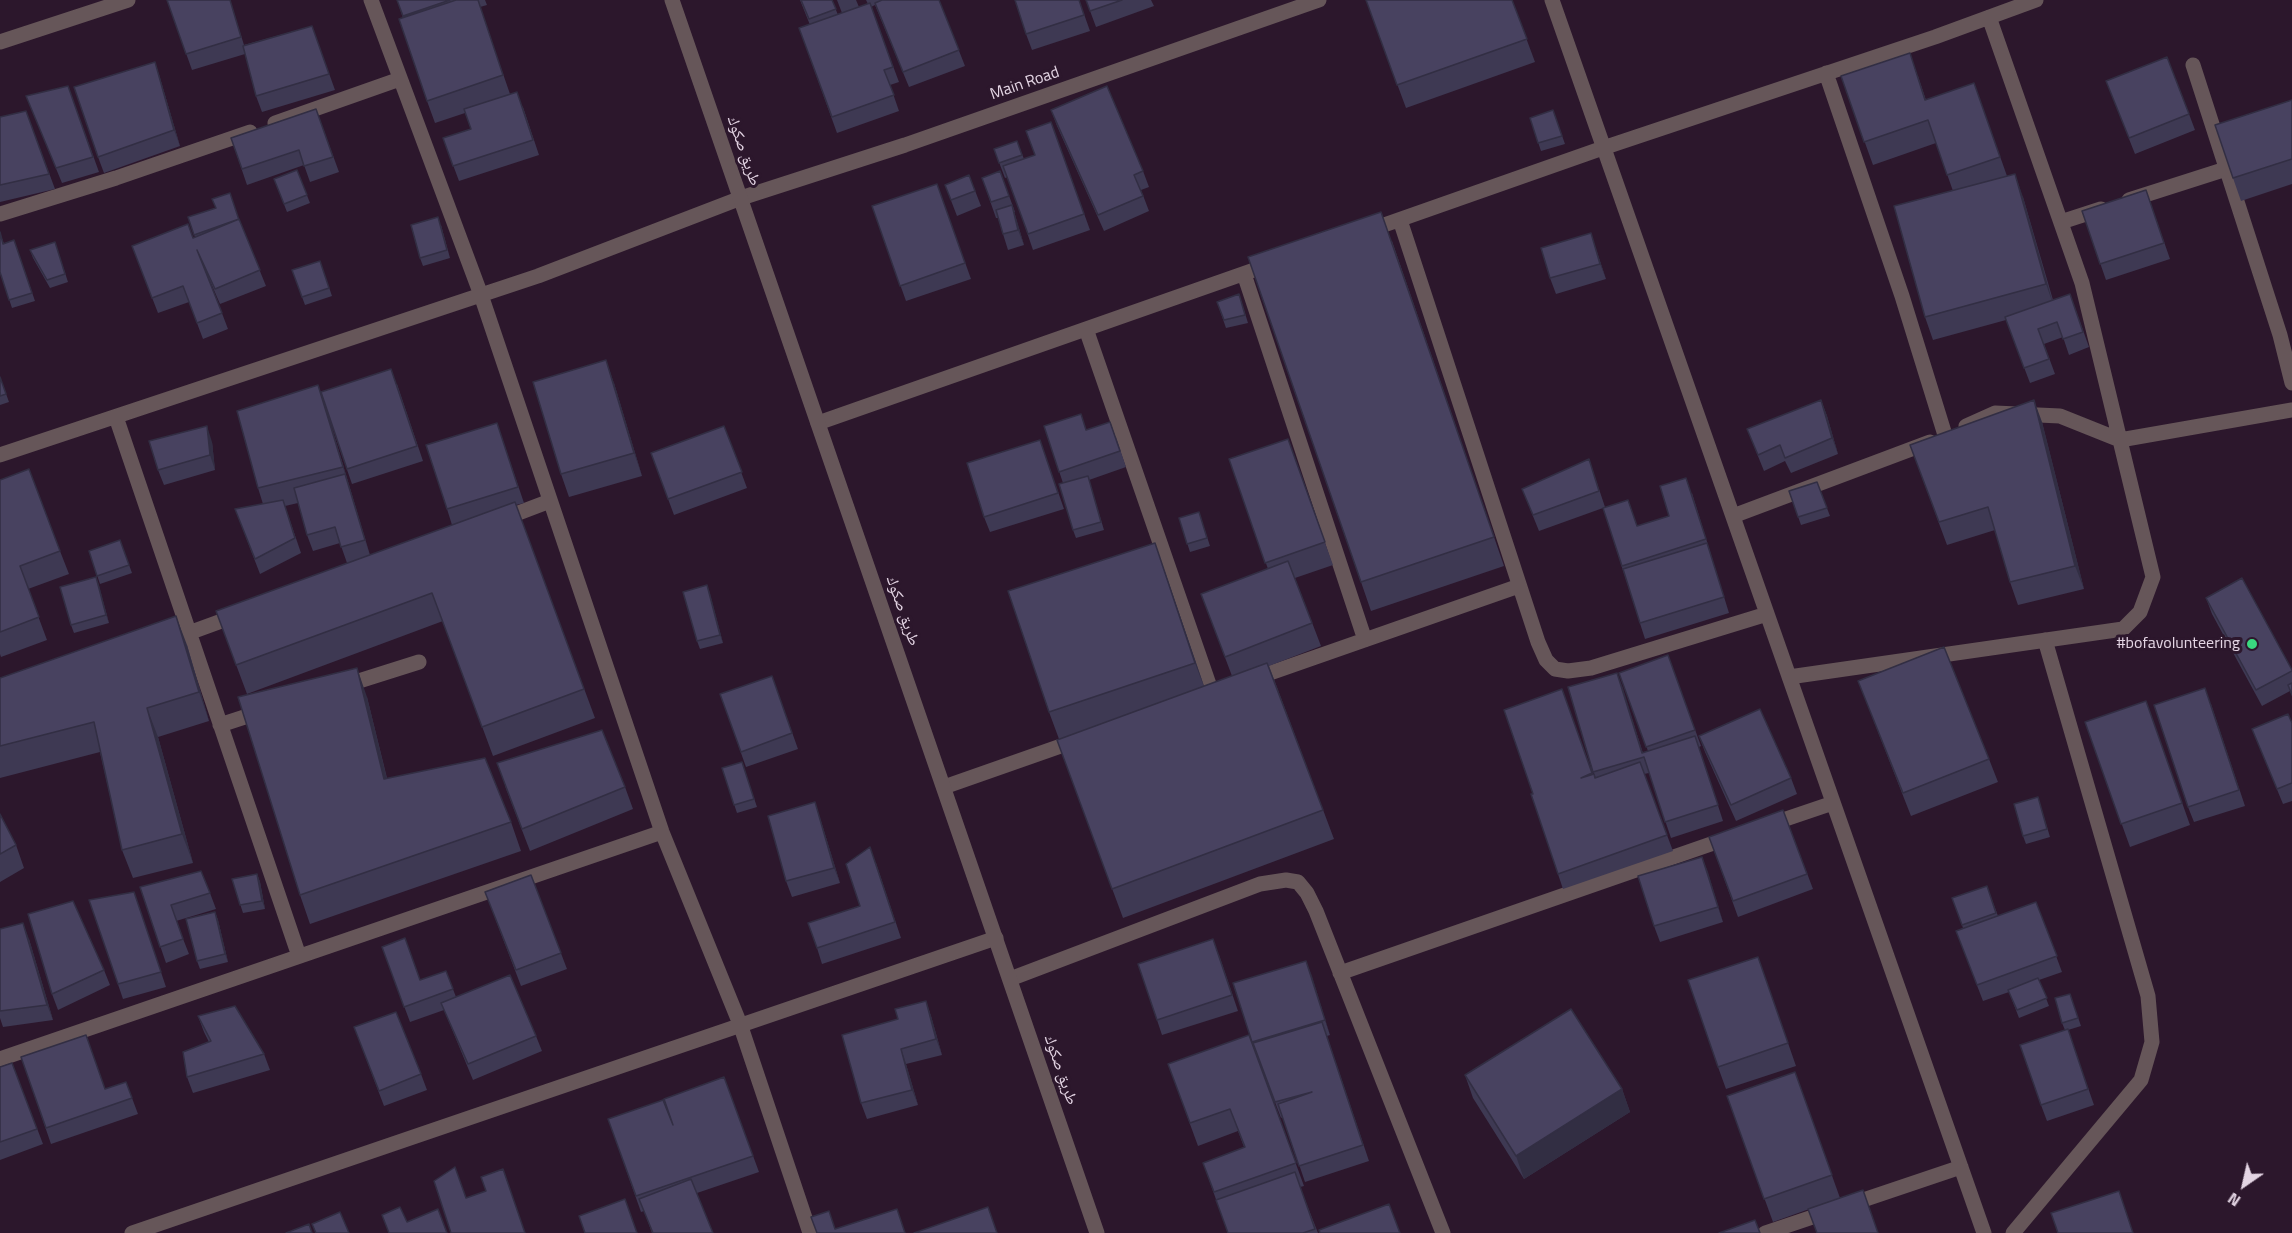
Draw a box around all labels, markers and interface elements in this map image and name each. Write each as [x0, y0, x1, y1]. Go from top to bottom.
street label: Main Road [988, 63, 1062, 105]
street label: طريق صكوك [722, 114, 764, 188]
street label: طريق صكوك [881, 574, 923, 648]
place label: #bofavolunteering [2117, 634, 2240, 654]
marker: #bofavolunteering [2245, 637, 2259, 651]
street label: طريق صكوك [1039, 1033, 1081, 1107]
north arrow [2214, 1155, 2274, 1215]
text: N [2223, 1187, 2245, 1213]

